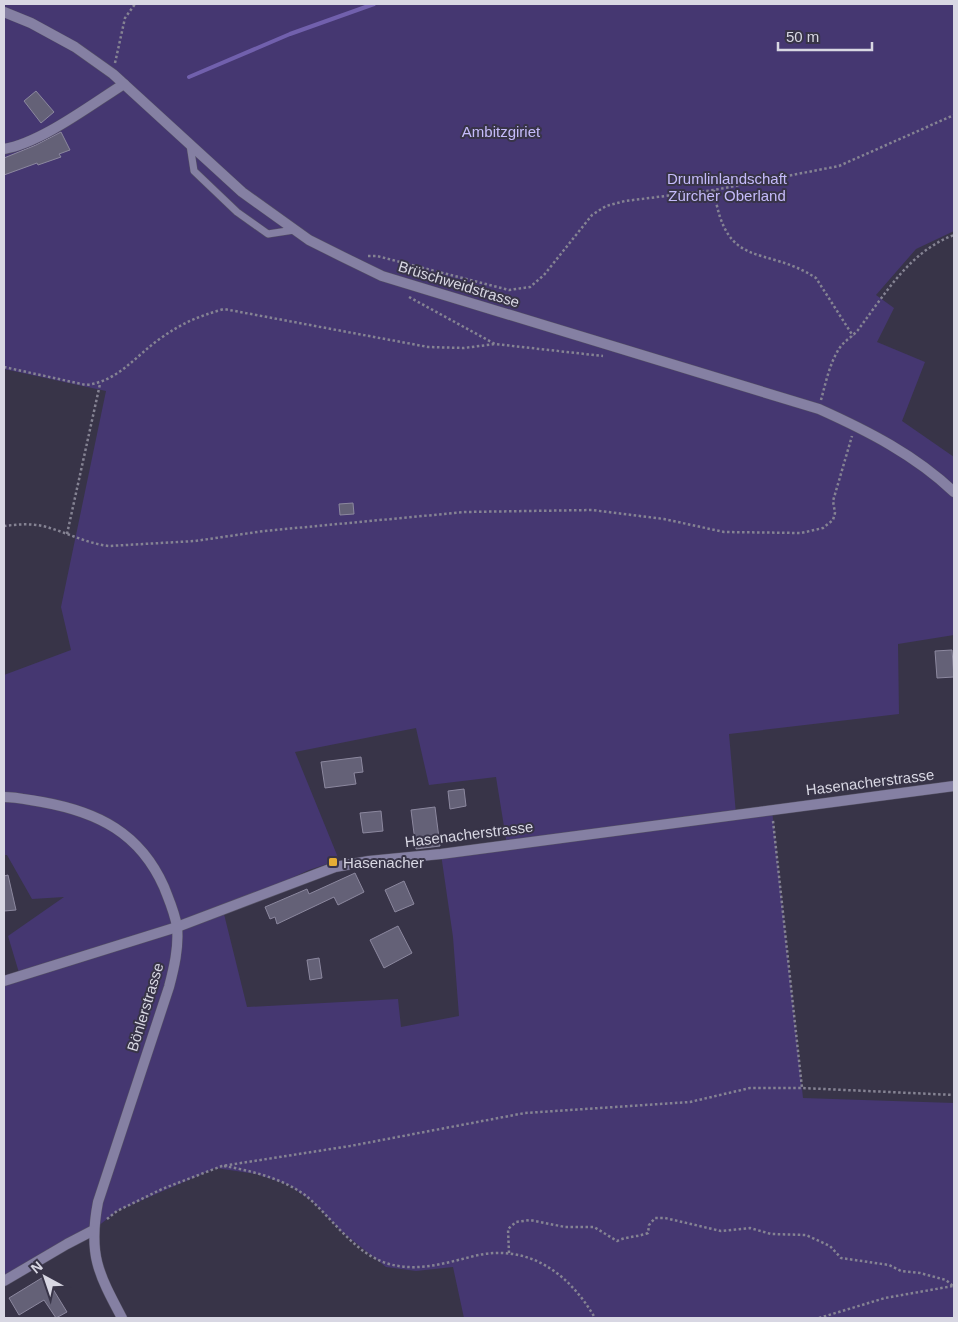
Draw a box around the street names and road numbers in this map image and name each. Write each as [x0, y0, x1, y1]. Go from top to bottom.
street label: Brüschweidstrasse [396, 257, 522, 311]
street label: Hasenacherstrasse [805, 766, 935, 798]
street label: Hasenacherstrasse [404, 818, 534, 850]
street label: Bönlerstrasse [123, 961, 167, 1053]

